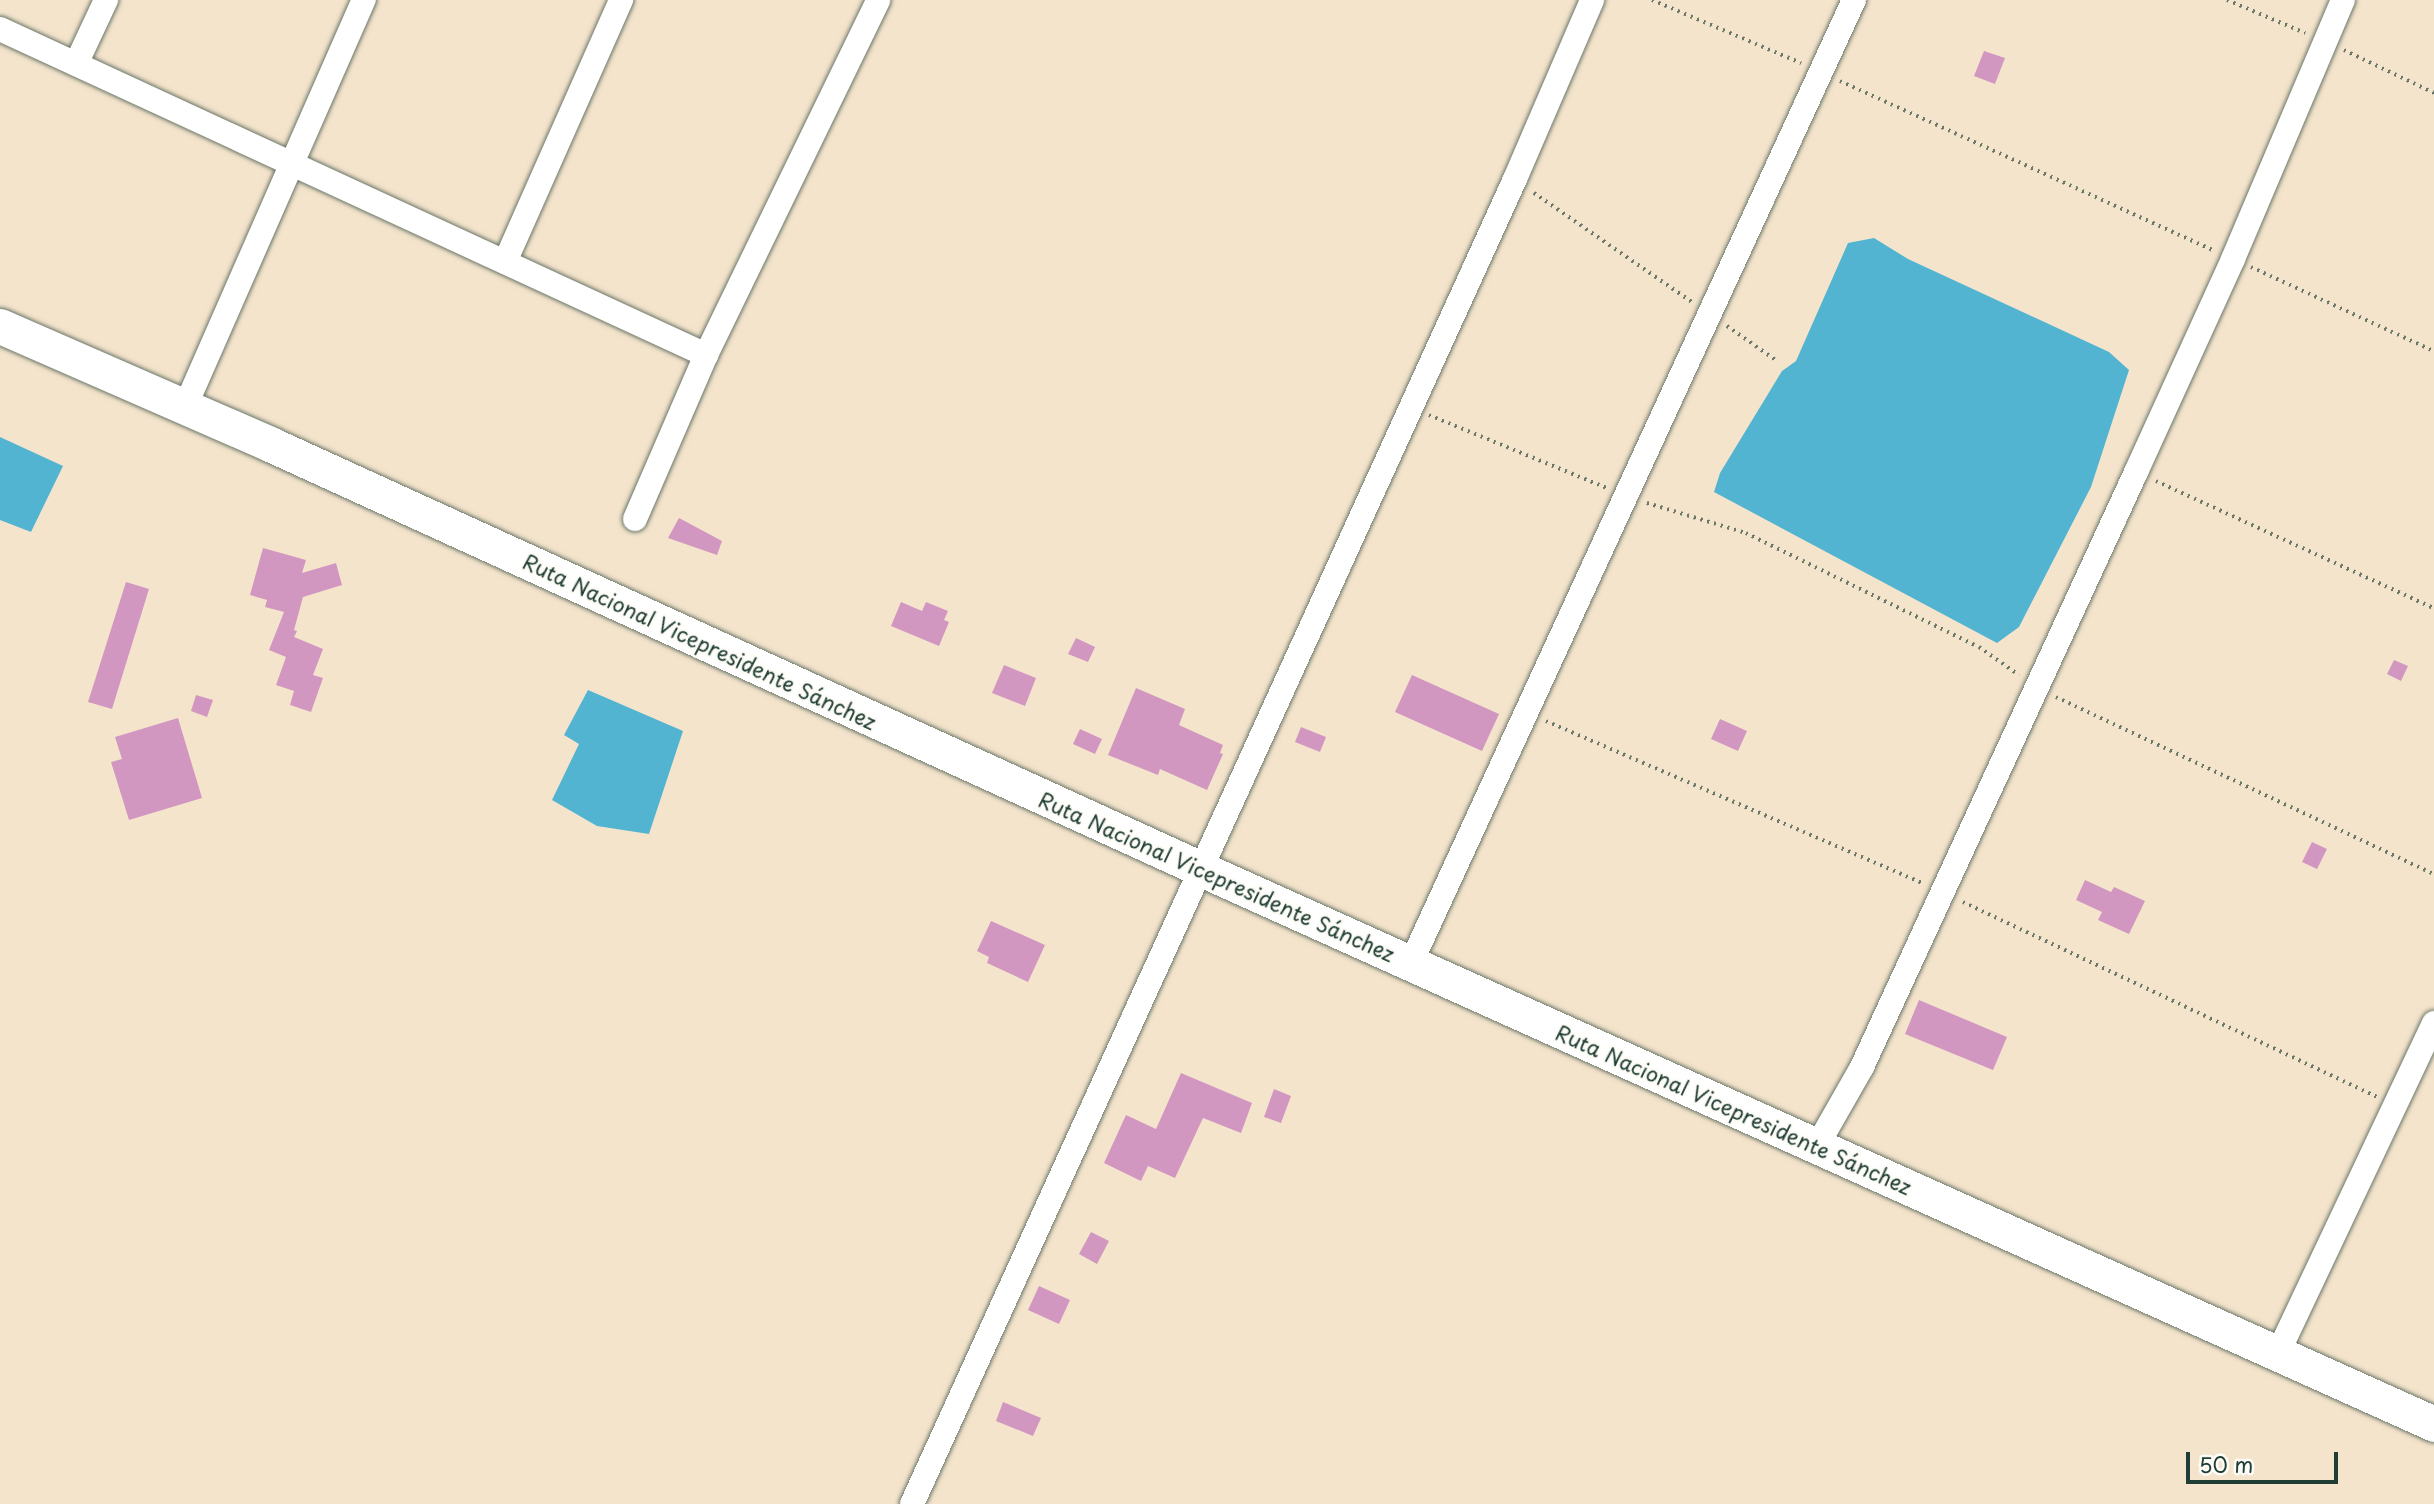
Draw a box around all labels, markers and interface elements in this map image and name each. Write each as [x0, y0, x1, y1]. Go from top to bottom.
street label: Ruta Nacional Vicepresidente Sánchez [520, 548, 880, 734]
street label: Ruta Nacional Vicepresidente Sánchez [1036, 786, 1398, 966]
street label: Ruta Nacional Vicepresidente Sánchez [1553, 1019, 1915, 1199]
scale bar [2189, 1438, 2341, 1482]
text: 50 m [2199, 1448, 2253, 1480]

